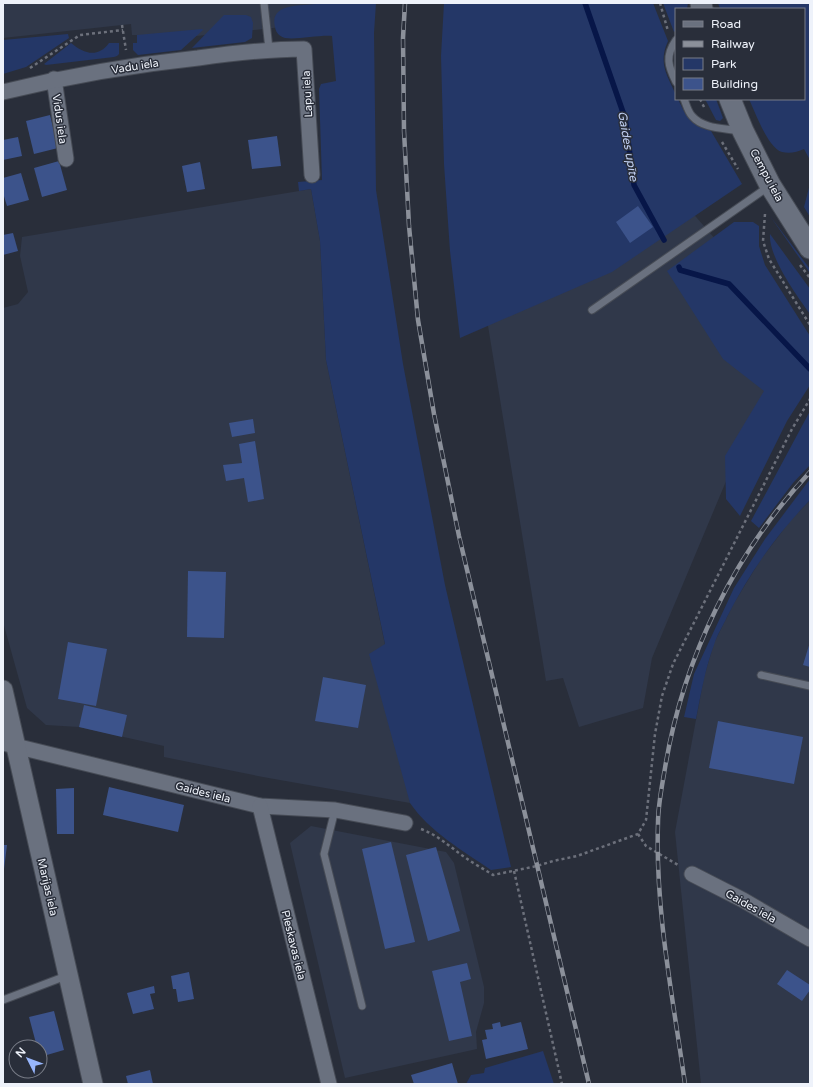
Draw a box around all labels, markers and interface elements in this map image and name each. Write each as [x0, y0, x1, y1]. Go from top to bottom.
legend [675, 8, 805, 100]
text: Road [711, 17, 741, 31]
text: Railway [711, 37, 755, 51]
street label: Vadu iela [111, 56, 160, 77]
text: Park [711, 57, 737, 71]
street label: Lapu iela [300, 70, 315, 118]
text: Building [711, 77, 758, 91]
street label: Vidus iela [50, 93, 69, 145]
water label: Gaides upīte [615, 110, 641, 183]
street label: Cempu iela [747, 146, 786, 204]
street label: Gaides iela [174, 779, 232, 806]
street label: Marijas iela [35, 857, 60, 917]
street label: Gaides iela [723, 887, 779, 926]
street label: Pleskavas iela [279, 909, 308, 981]
north arrow [8, 1039, 48, 1079]
text: N [13, 1045, 29, 1060]

